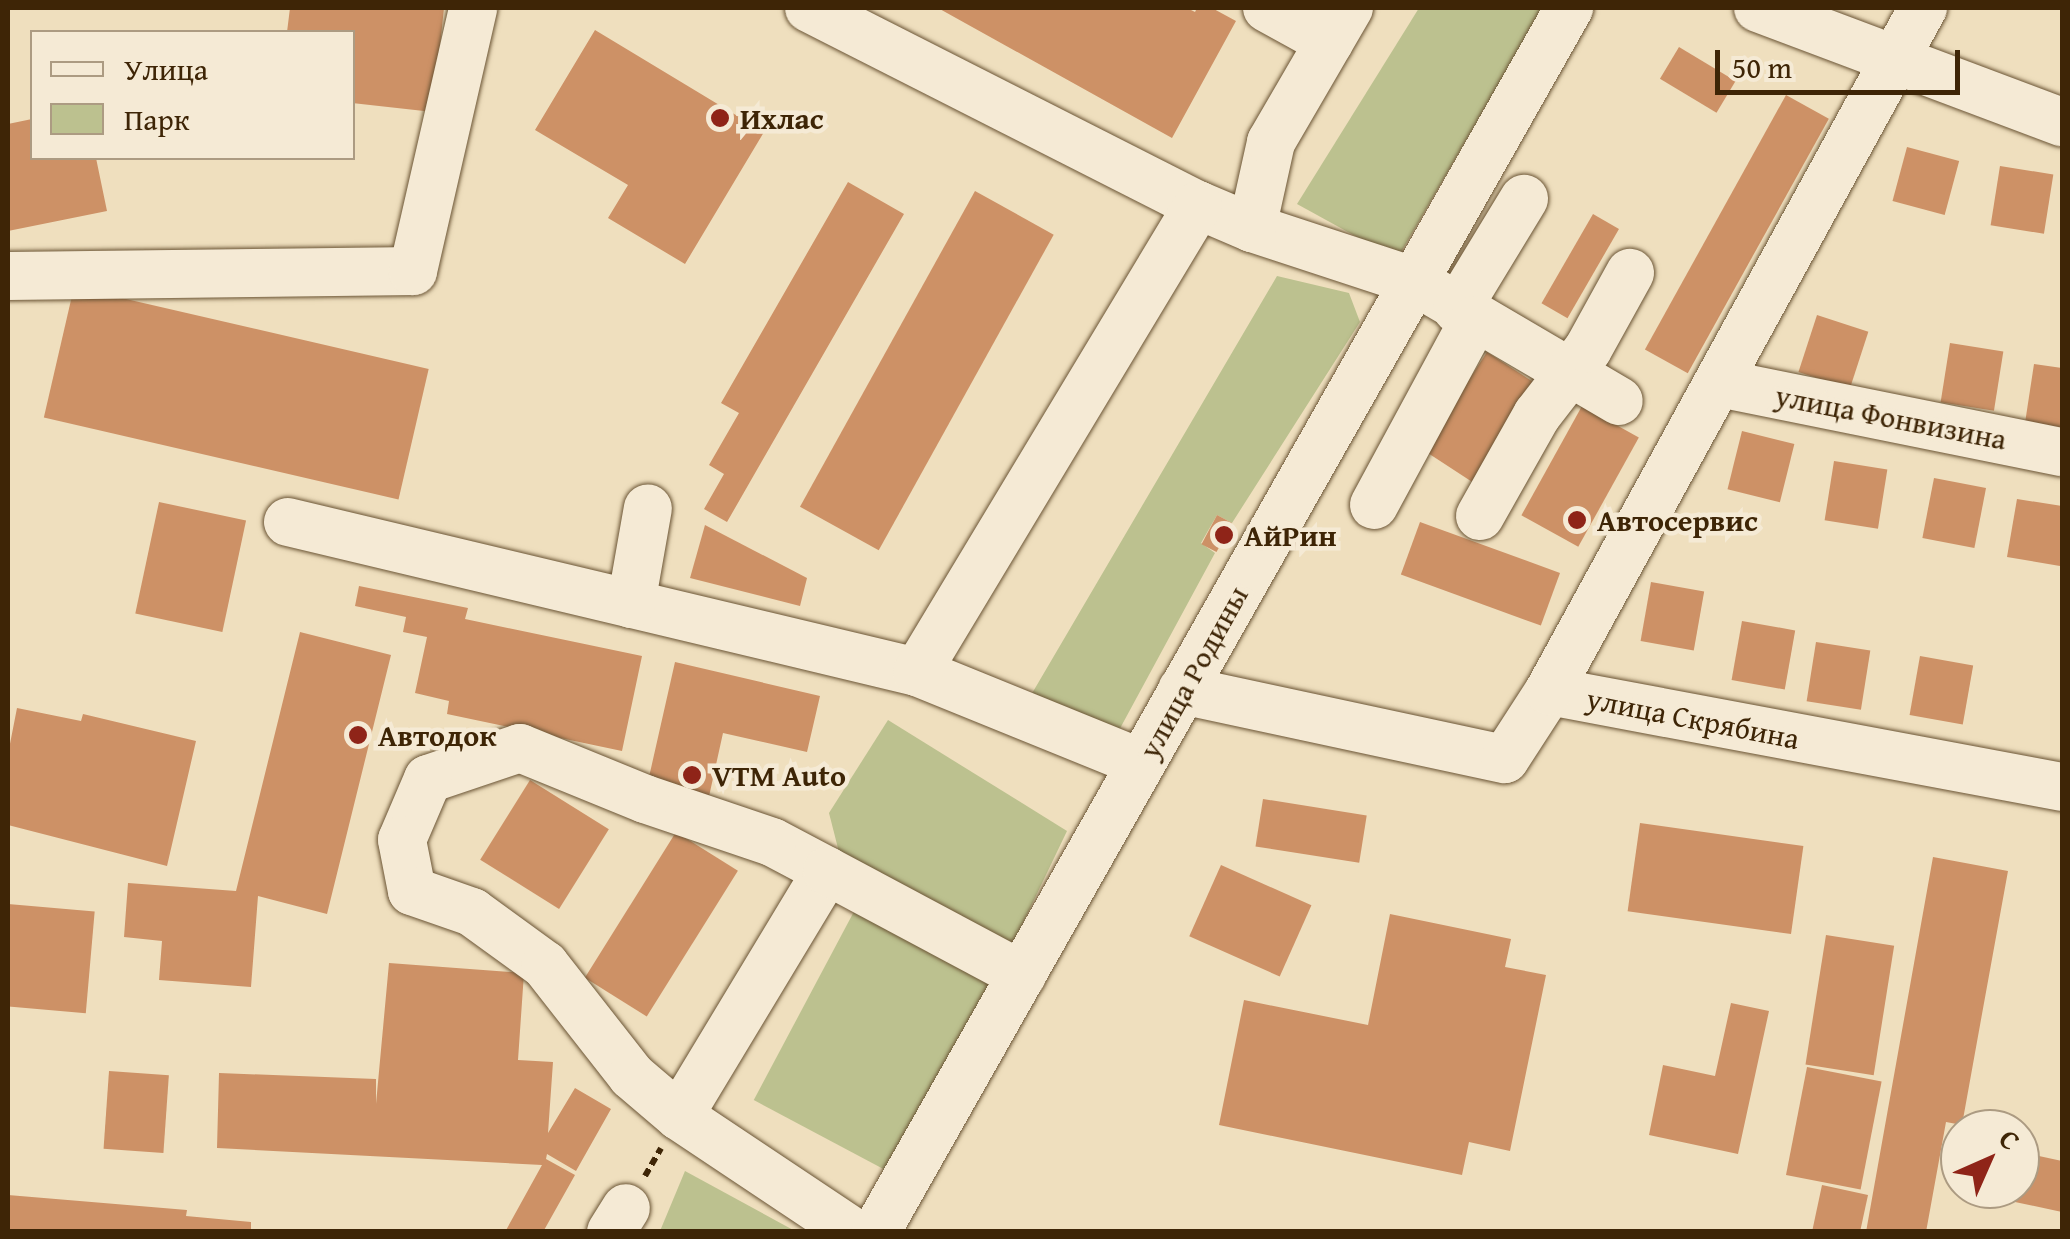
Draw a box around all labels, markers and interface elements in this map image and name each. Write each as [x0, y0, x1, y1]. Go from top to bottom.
legend [30, 30, 355, 160]
scale bar [1720, 30, 1965, 92]
text: 50 m [1732, 45, 1792, 89]
text: Улица [124, 47, 208, 91]
text: Парк [124, 97, 190, 141]
place label: Ихлас [740, 100, 824, 136]
marker: Ихлас [709, 107, 731, 129]
street label: улица Фонвизина [1772, 377, 2010, 457]
place label: Автосервис [1597, 502, 1758, 538]
marker: Автосервис [1566, 509, 1588, 531]
place label: АйРин [1244, 517, 1337, 553]
marker: АйРин [1213, 524, 1235, 546]
street label: улица Родины [1131, 579, 1255, 765]
street label: улица Скрябина [1584, 680, 1802, 756]
place label: Автодок [378, 717, 496, 753]
marker: Автодок [347, 724, 369, 746]
place label: VTM Auto [712, 757, 846, 793]
marker: VTM Auto [681, 764, 703, 786]
north arrow [1940, 1109, 2040, 1209]
text: С [1990, 1119, 2030, 1159]

